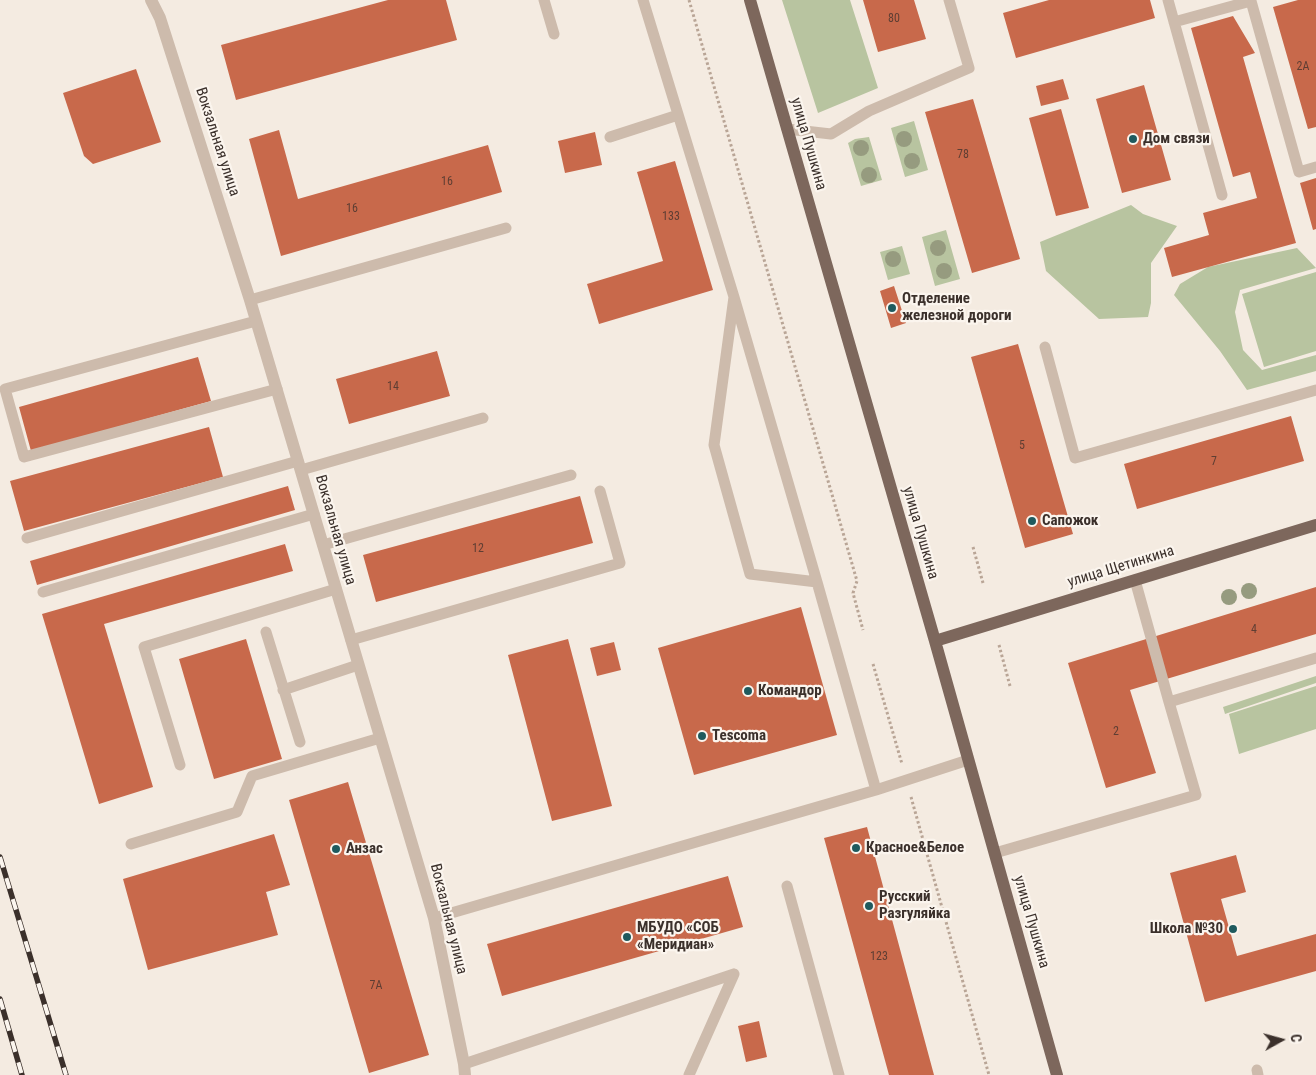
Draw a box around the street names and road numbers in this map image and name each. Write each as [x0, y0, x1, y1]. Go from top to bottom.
street label: Вокзальная улица [191, 85, 243, 199]
street label: улица Пушкина [786, 96, 830, 192]
street label: Вокзальная улица [311, 473, 359, 587]
street label: улица Пушкина [898, 485, 942, 581]
street label: улица Щетинкина [1065, 542, 1177, 592]
street label: Вокзальная улица [426, 862, 470, 976]
street label: улица Пушкина [1009, 874, 1053, 970]

